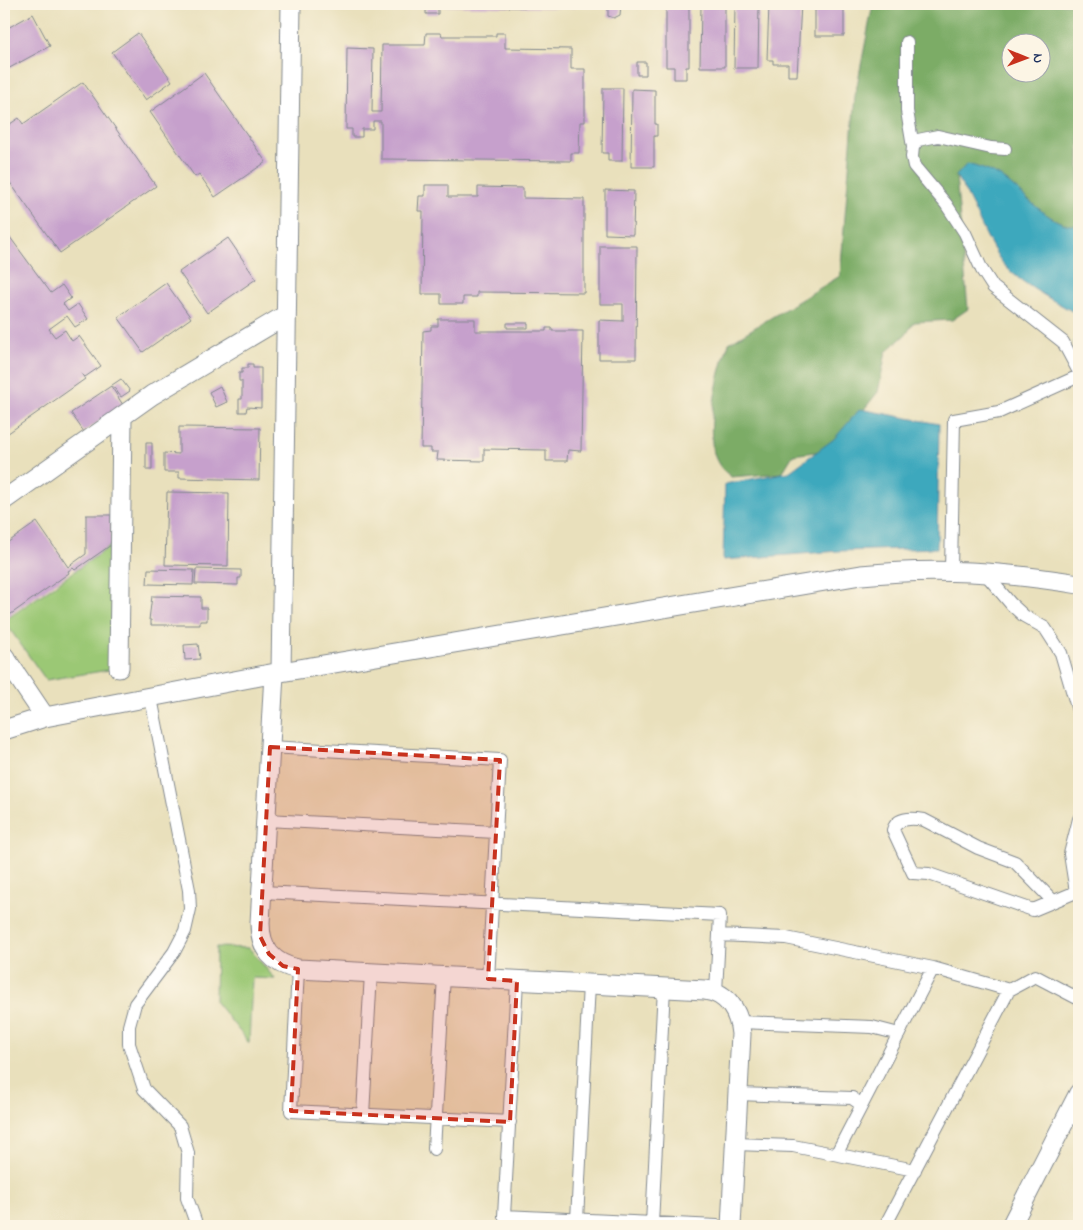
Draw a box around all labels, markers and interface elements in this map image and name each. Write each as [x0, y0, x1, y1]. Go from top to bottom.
north arrow [1000, 32, 1050, 82]
text: N [1027, 53, 1048, 63]

